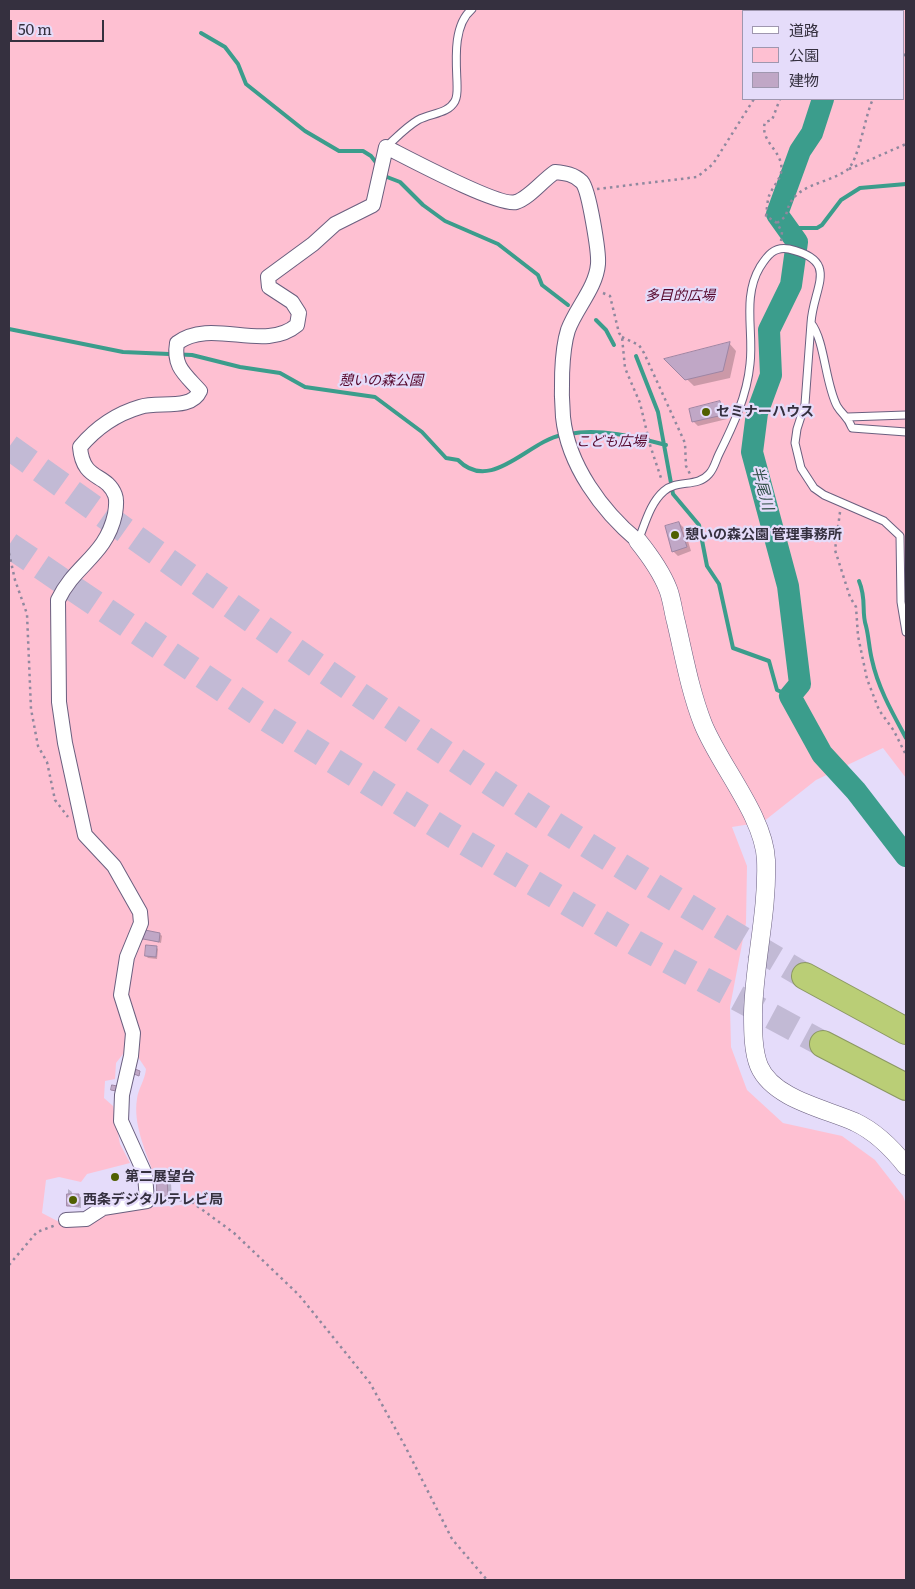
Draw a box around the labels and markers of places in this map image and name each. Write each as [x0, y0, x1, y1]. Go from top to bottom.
place label: セミナーハウス [716, 404, 814, 420]
marker: セミナーハウス [700, 406, 712, 418]
place label: 憩いの森公園 管理事務所 [685, 527, 842, 543]
marker: 憩いの森公園 管理事務所 [669, 529, 681, 541]
place label: 第二展望台 [125, 1169, 195, 1185]
marker: 第二展望台 [109, 1171, 121, 1183]
place label: 西条デジタルテレビ局 [83, 1192, 223, 1208]
marker: 西条デジタルテレビ局 [67, 1194, 79, 1206]

